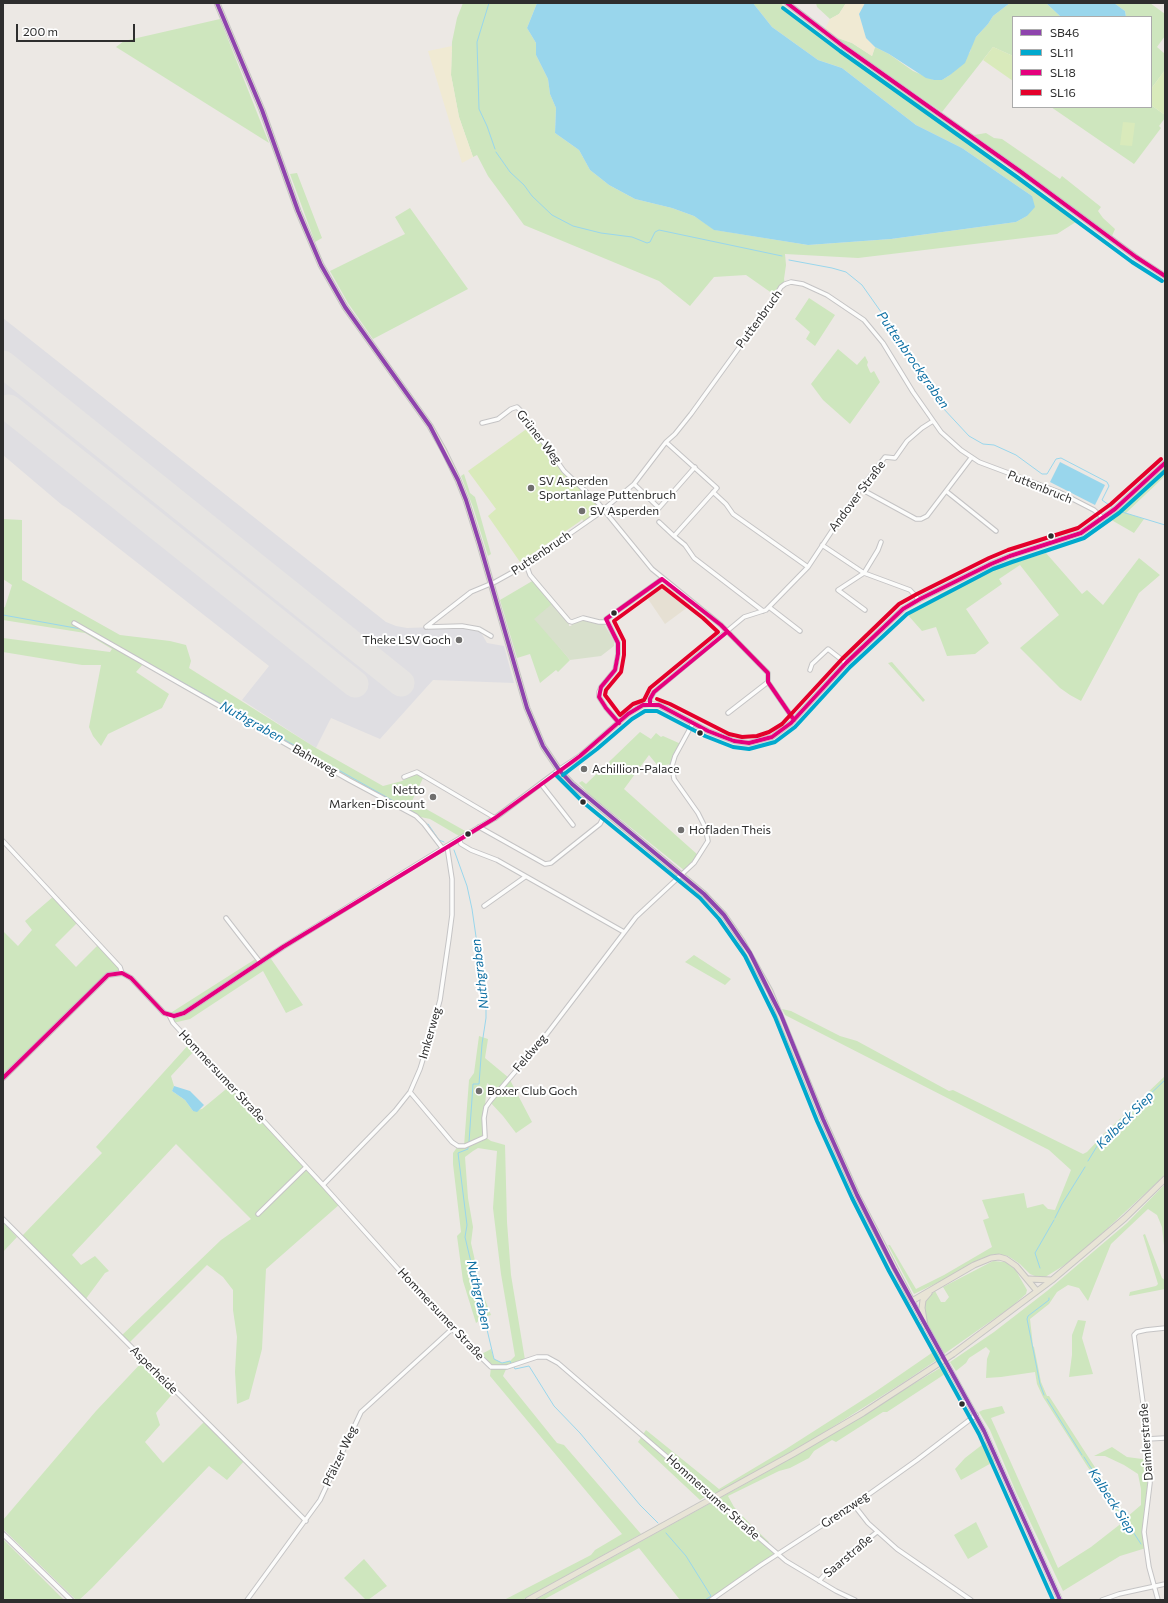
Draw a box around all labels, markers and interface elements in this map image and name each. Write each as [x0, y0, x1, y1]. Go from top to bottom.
scale bar [18, 16, 137, 42]
legend [1012, 16, 1152, 108]
text: 200 m [23, 24, 58, 38]
text: SB46 [1050, 25, 1079, 39]
text: SL11 [1050, 45, 1074, 59]
text: SL18 [1050, 65, 1076, 79]
text: SL16 [1050, 85, 1076, 99]
street label: Puttenbruch [733, 287, 785, 351]
water label: Puttenbrockgraben [874, 308, 952, 412]
street label: Grüner Weg [513, 407, 565, 467]
street label: Andover Straße [826, 458, 888, 534]
street label: Puttenbruch [1006, 467, 1074, 507]
place label: SV Asperden Sportanlage Puttenbruch [539, 474, 676, 502]
marker: SV Asperden Sportanlage Puttenbruch [526, 483, 536, 493]
place label: SV Asperden [590, 504, 659, 518]
marker: SV Asperden [577, 506, 587, 516]
street label: Puttenbruch [509, 528, 573, 578]
unlabelled marker [1046, 531, 1056, 541]
unlabelled marker [609, 608, 619, 618]
place label: Theke LSV Goch [362, 633, 451, 647]
marker: Theke LSV Goch [454, 635, 464, 645]
water label: Nuthgraben [217, 698, 287, 746]
unlabelled marker [695, 728, 705, 738]
street label: Bahnweg [290, 741, 340, 779]
place label: Achillion-Palace [592, 762, 680, 776]
marker: Achillion-Palace [579, 764, 589, 774]
place label: Netto Marken-Discount [329, 783, 425, 811]
marker: Netto Marken-Discount [428, 792, 438, 802]
unlabelled marker [578, 797, 588, 807]
place label: Hofladen Theis [689, 823, 771, 837]
marker: Hofladen Theis [676, 825, 686, 835]
unlabelled marker [463, 829, 473, 839]
water label: Nuthgraben [468, 938, 492, 1010]
street label: Imkerweg [416, 1005, 444, 1061]
street label: Hommersumer Straße [176, 1027, 268, 1125]
street label: Feldweg [510, 1031, 550, 1075]
place label: Boxer Club Goch [487, 1084, 577, 1098]
marker: Boxer Club Goch [474, 1086, 484, 1096]
water label: Kalbeck Siep [1093, 1088, 1157, 1152]
water label: Nuthgraben [463, 1259, 495, 1331]
street label: Hommersumer Straße [395, 1265, 487, 1363]
street label: Asperheide [127, 1343, 181, 1397]
unlabelled marker [957, 1399, 967, 1409]
street label: Daimlerstraße [1136, 1403, 1156, 1481]
street label: Pfälzer Weg [320, 1423, 360, 1489]
street label: Hommersumer Straße [663, 1451, 763, 1543]
water label: Kalbeck Siep [1085, 1465, 1139, 1537]
street label: Grenzweg [818, 1489, 872, 1531]
street label: Saarstraße [821, 1531, 875, 1581]

